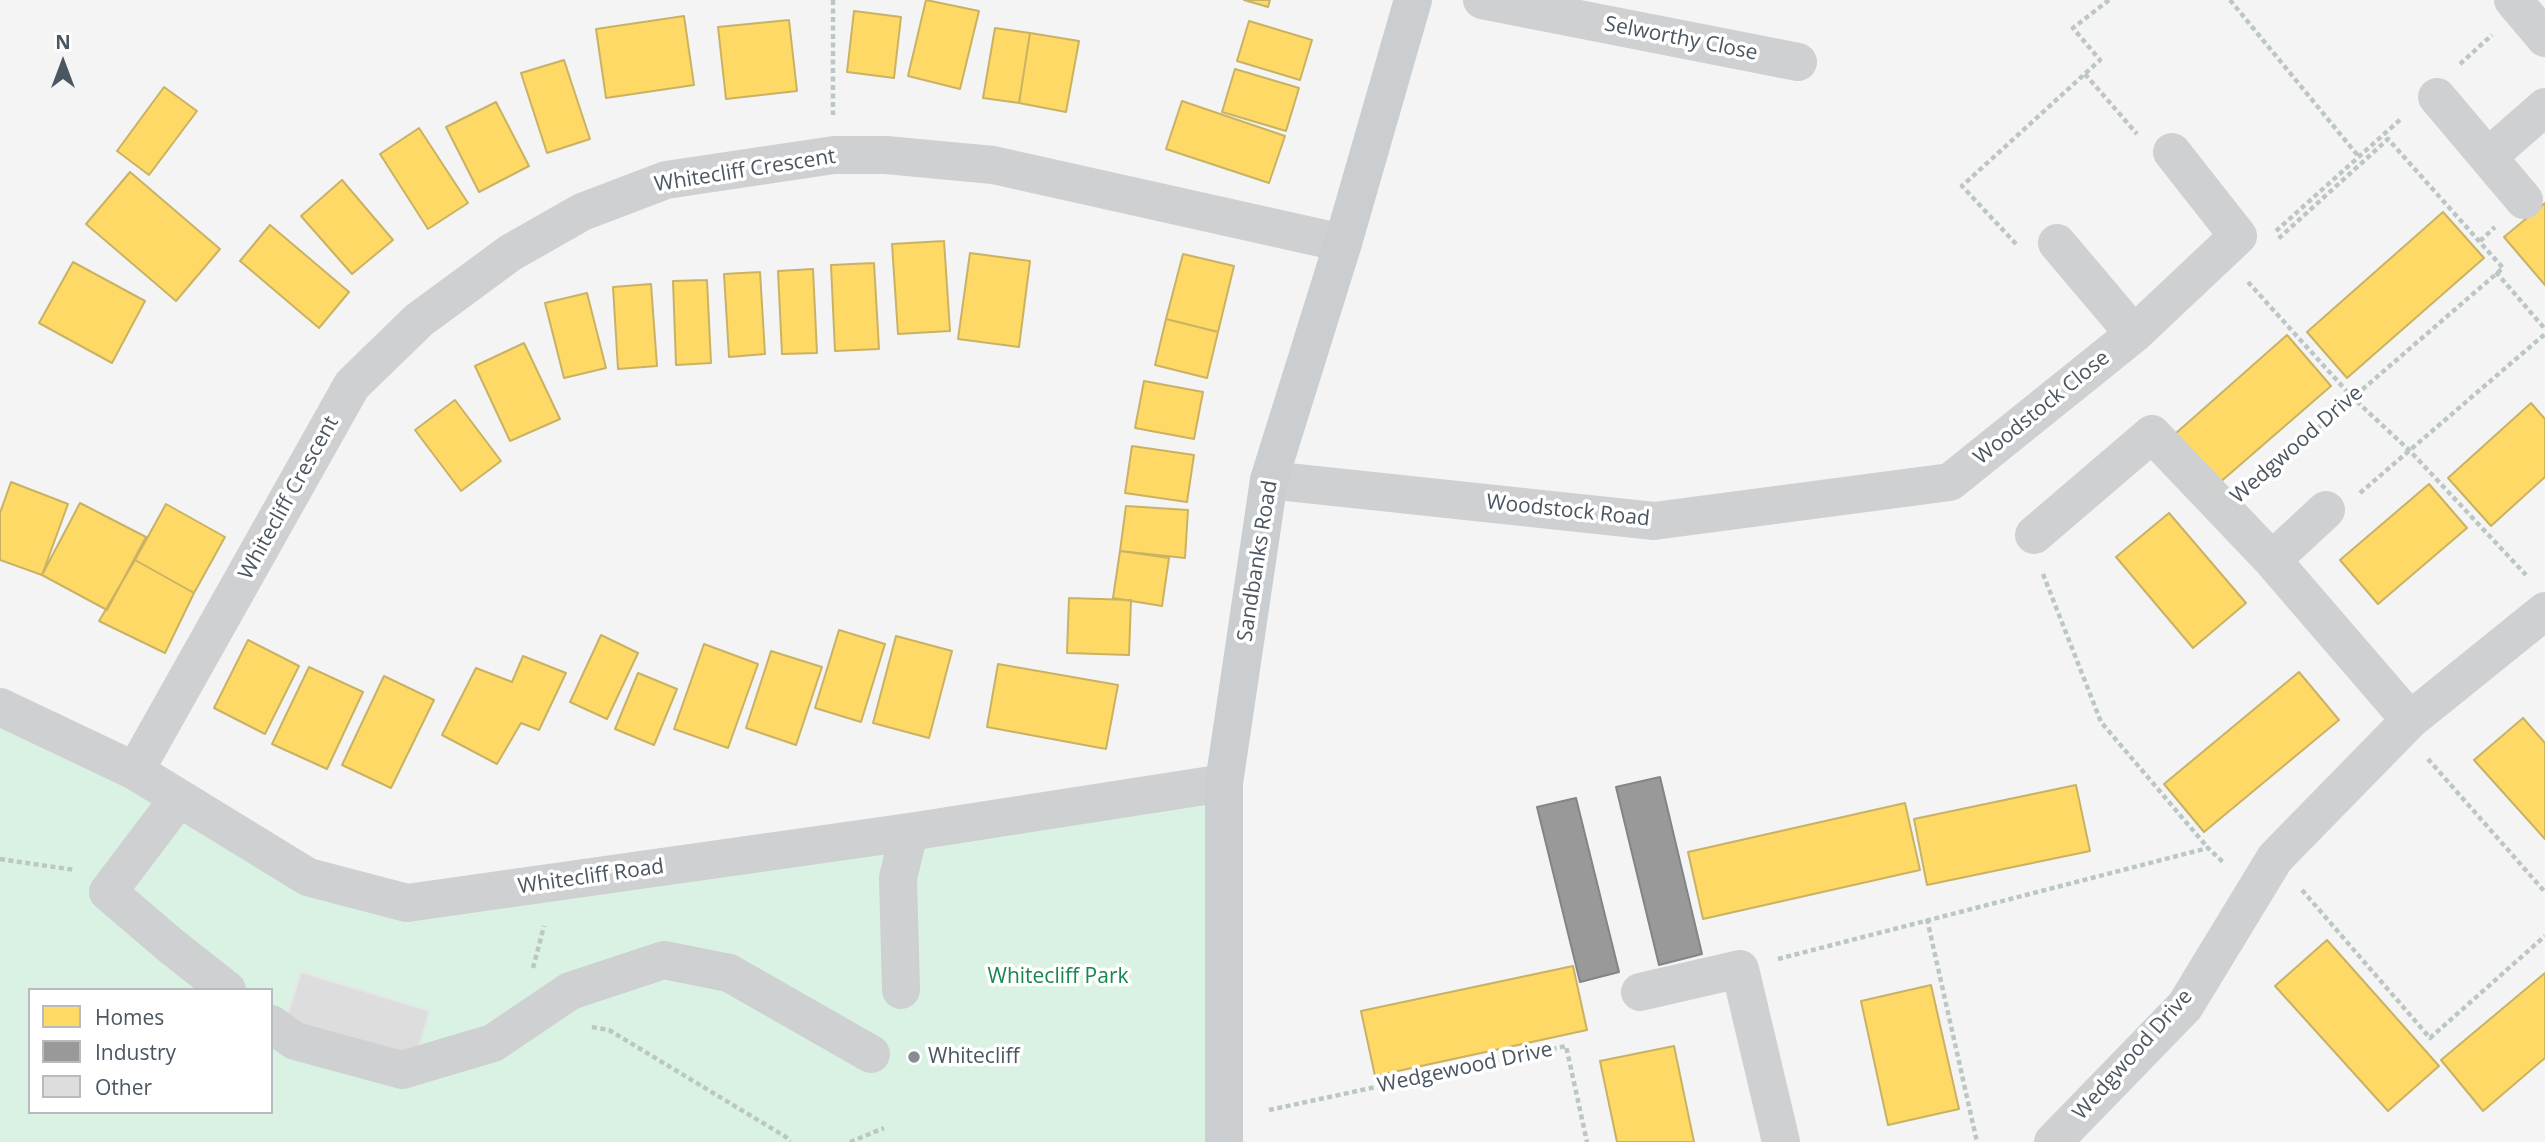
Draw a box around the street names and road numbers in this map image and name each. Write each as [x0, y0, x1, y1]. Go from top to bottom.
street label: Selworthy Close [1602, 12, 1760, 66]
street label: Whitecliff Crescent [653, 144, 837, 198]
street label: Woodstock Close [1969, 346, 2115, 470]
street label: Wedgwood Drive [2226, 381, 2368, 509]
street label: Whitecliff Crescent [234, 412, 344, 584]
street label: Sandbanks Road [1233, 479, 1283, 643]
street label: Woodstock Road [1485, 490, 1651, 532]
street label: Whitecliff Road [516, 854, 666, 900]
street label: Wedgwood Drive [2068, 985, 2198, 1125]
street label: Wedgewood Drive [1375, 1037, 1555, 1099]

